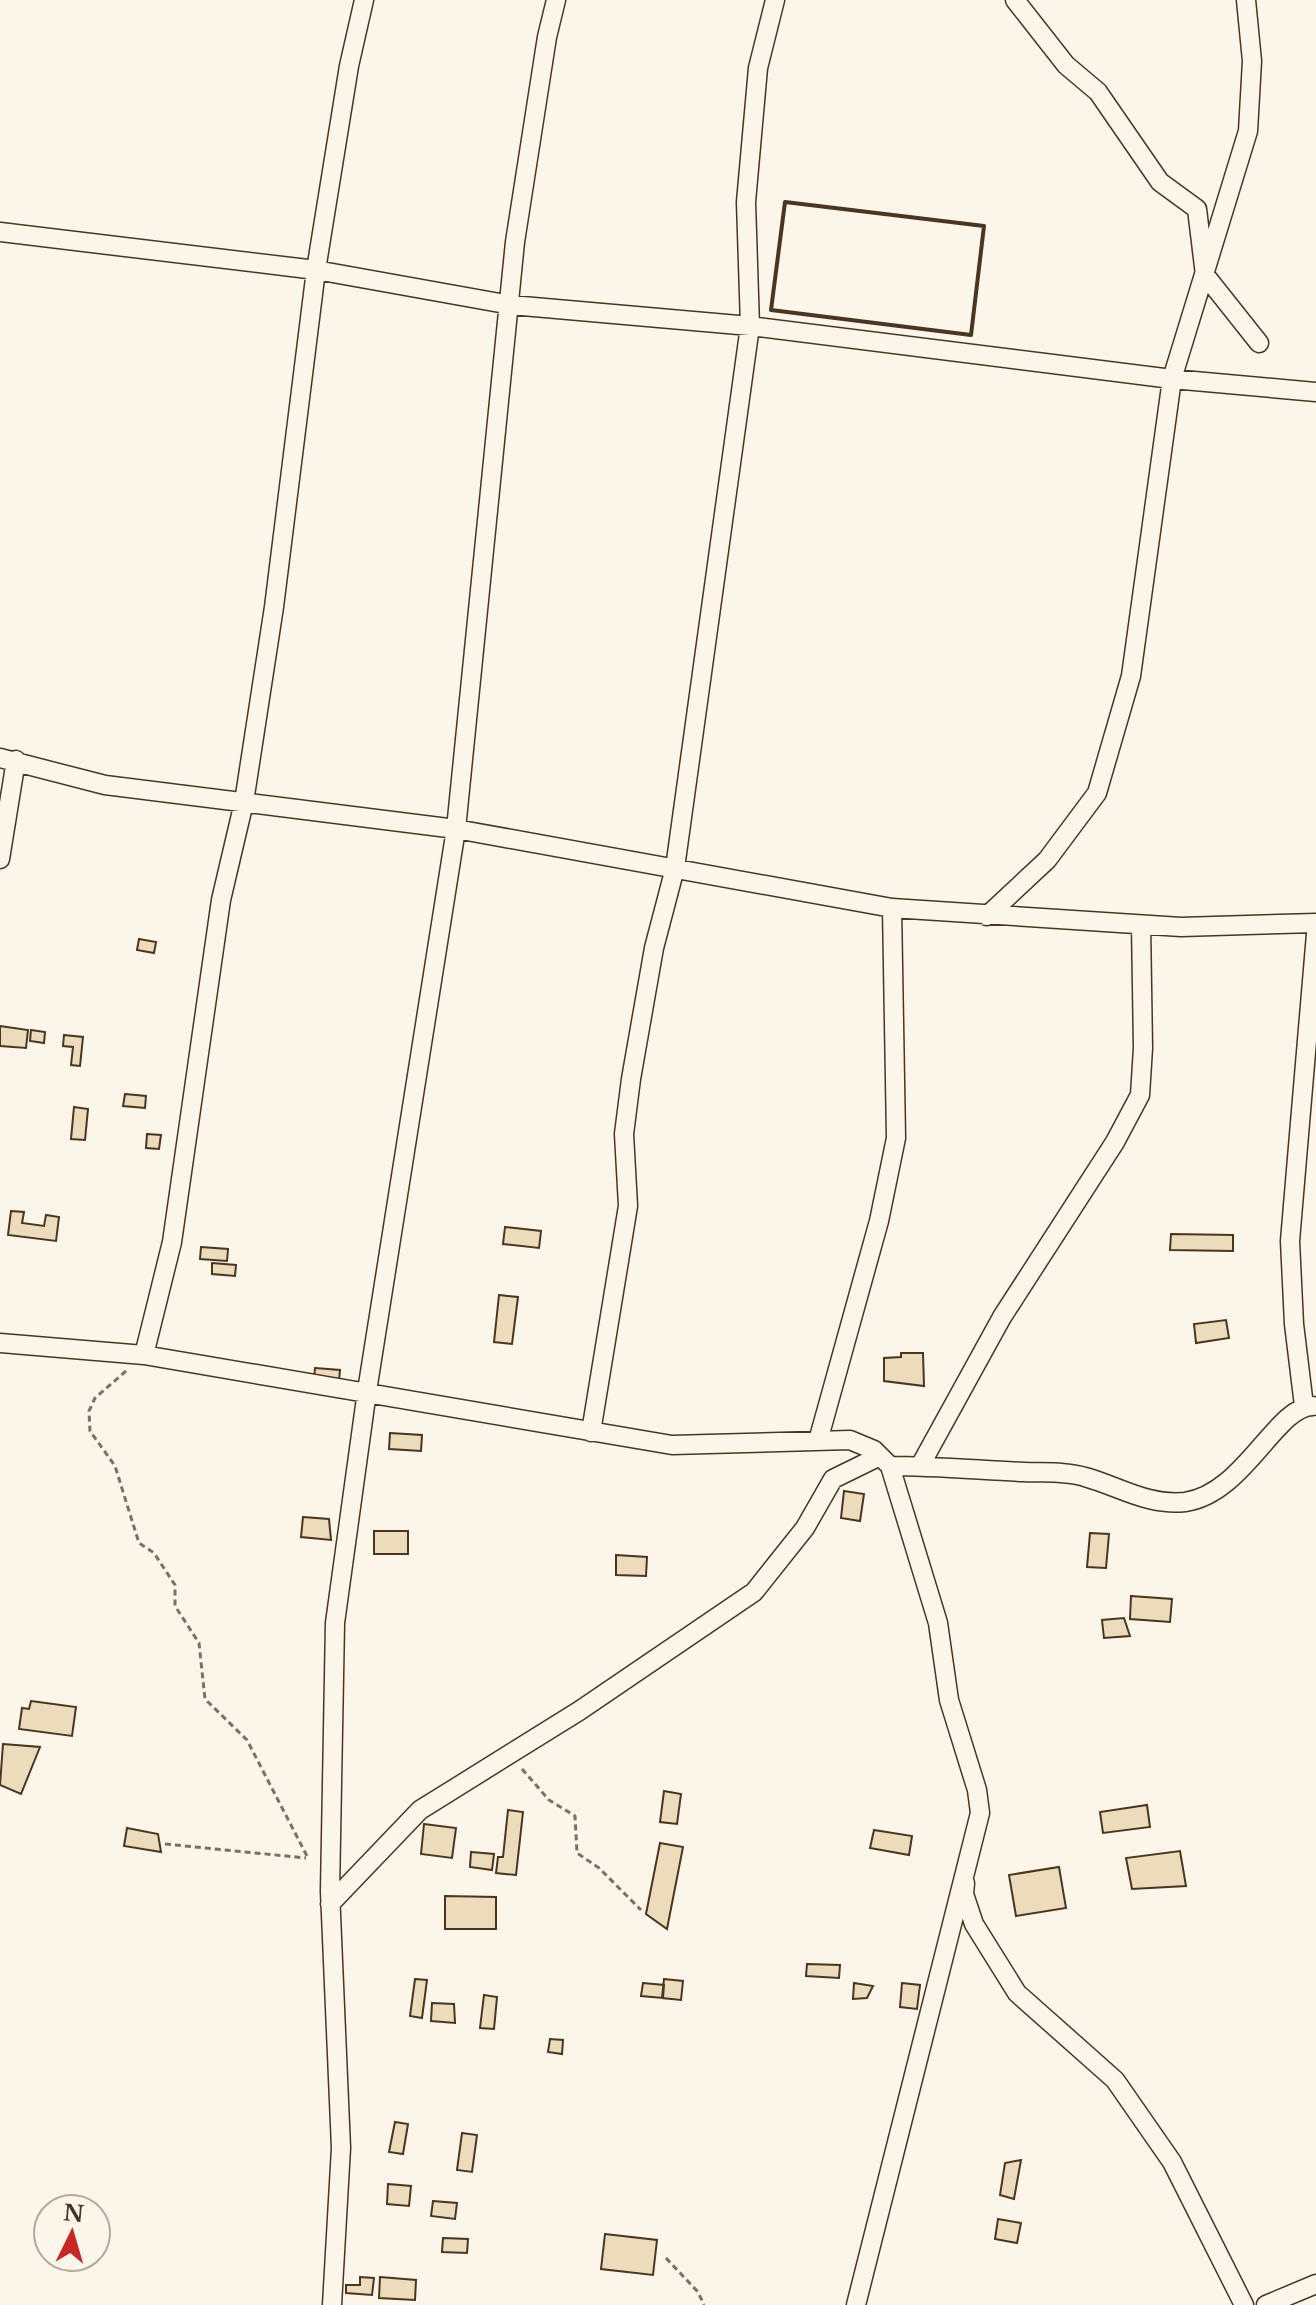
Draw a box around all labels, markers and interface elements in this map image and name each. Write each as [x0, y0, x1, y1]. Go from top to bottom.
north arrow [32, 2193, 112, 2273]
text: N [62, 2199, 85, 2228]

